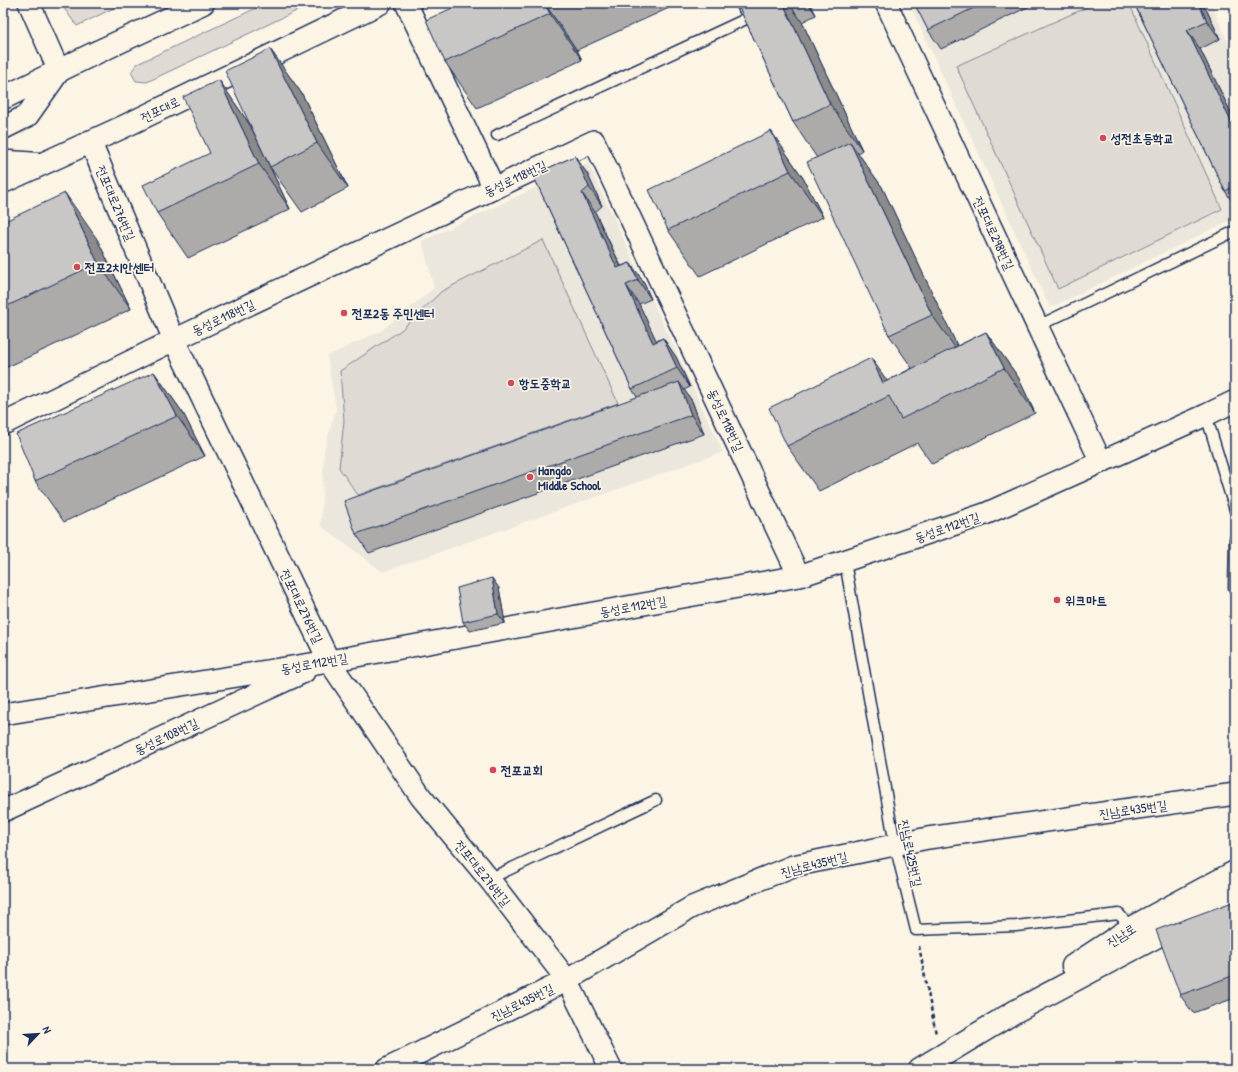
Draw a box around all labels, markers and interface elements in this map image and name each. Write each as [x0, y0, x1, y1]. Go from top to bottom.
street label: 전포대로 [137, 92, 183, 126]
place label: 성전초등학교 [1110, 129, 1174, 147]
marker: 성전초등학교 [1098, 133, 1108, 143]
street label: 동성로118번길 [481, 156, 549, 200]
street label: 전포대로276번길 [92, 162, 140, 244]
street label: 전포대로298번길 [969, 193, 1019, 273]
place label: 전포2치안센터 [84, 258, 154, 276]
marker: 전포2치안센터 [72, 262, 82, 272]
street label: 동성로118번길 [189, 295, 257, 339]
place label: 전포2동 주민센터 [351, 304, 434, 322]
marker: 전포2동 주민센터 [339, 308, 349, 318]
place label: 항도중학교 [518, 374, 571, 392]
marker: 항도중학교 [506, 378, 516, 388]
street label: 동성로118번길 [704, 386, 748, 454]
place label: Hangdo Middle School [538, 461, 601, 494]
marker: Hangdo Middle School [525, 472, 535, 482]
street label: 동성로112번길 [912, 507, 982, 547]
street label: 전포대로276번길 [276, 566, 328, 646]
street label: 동성로112번길 [598, 591, 668, 621]
place label: 위크마트 [1065, 591, 1107, 609]
marker: 위크마트 [1052, 595, 1062, 605]
street label: 동성로112번길 [279, 648, 349, 678]
street label: 동성로108번길 [131, 713, 201, 759]
place label: 전포교회 [500, 761, 543, 779]
marker: 전포교회 [488, 765, 498, 775]
street label: 진남로435번길 [1098, 795, 1168, 823]
street label: 진남로425번길 [895, 817, 927, 889]
street label: 전포대로276번길 [451, 836, 515, 910]
street label: 진남로435번길 [779, 847, 849, 881]
street label: 진남로 [1103, 919, 1139, 951]
street label: 진남로435번길 [487, 979, 557, 1025]
north arrow [18, 1014, 58, 1054]
text: N [39, 1024, 55, 1036]

